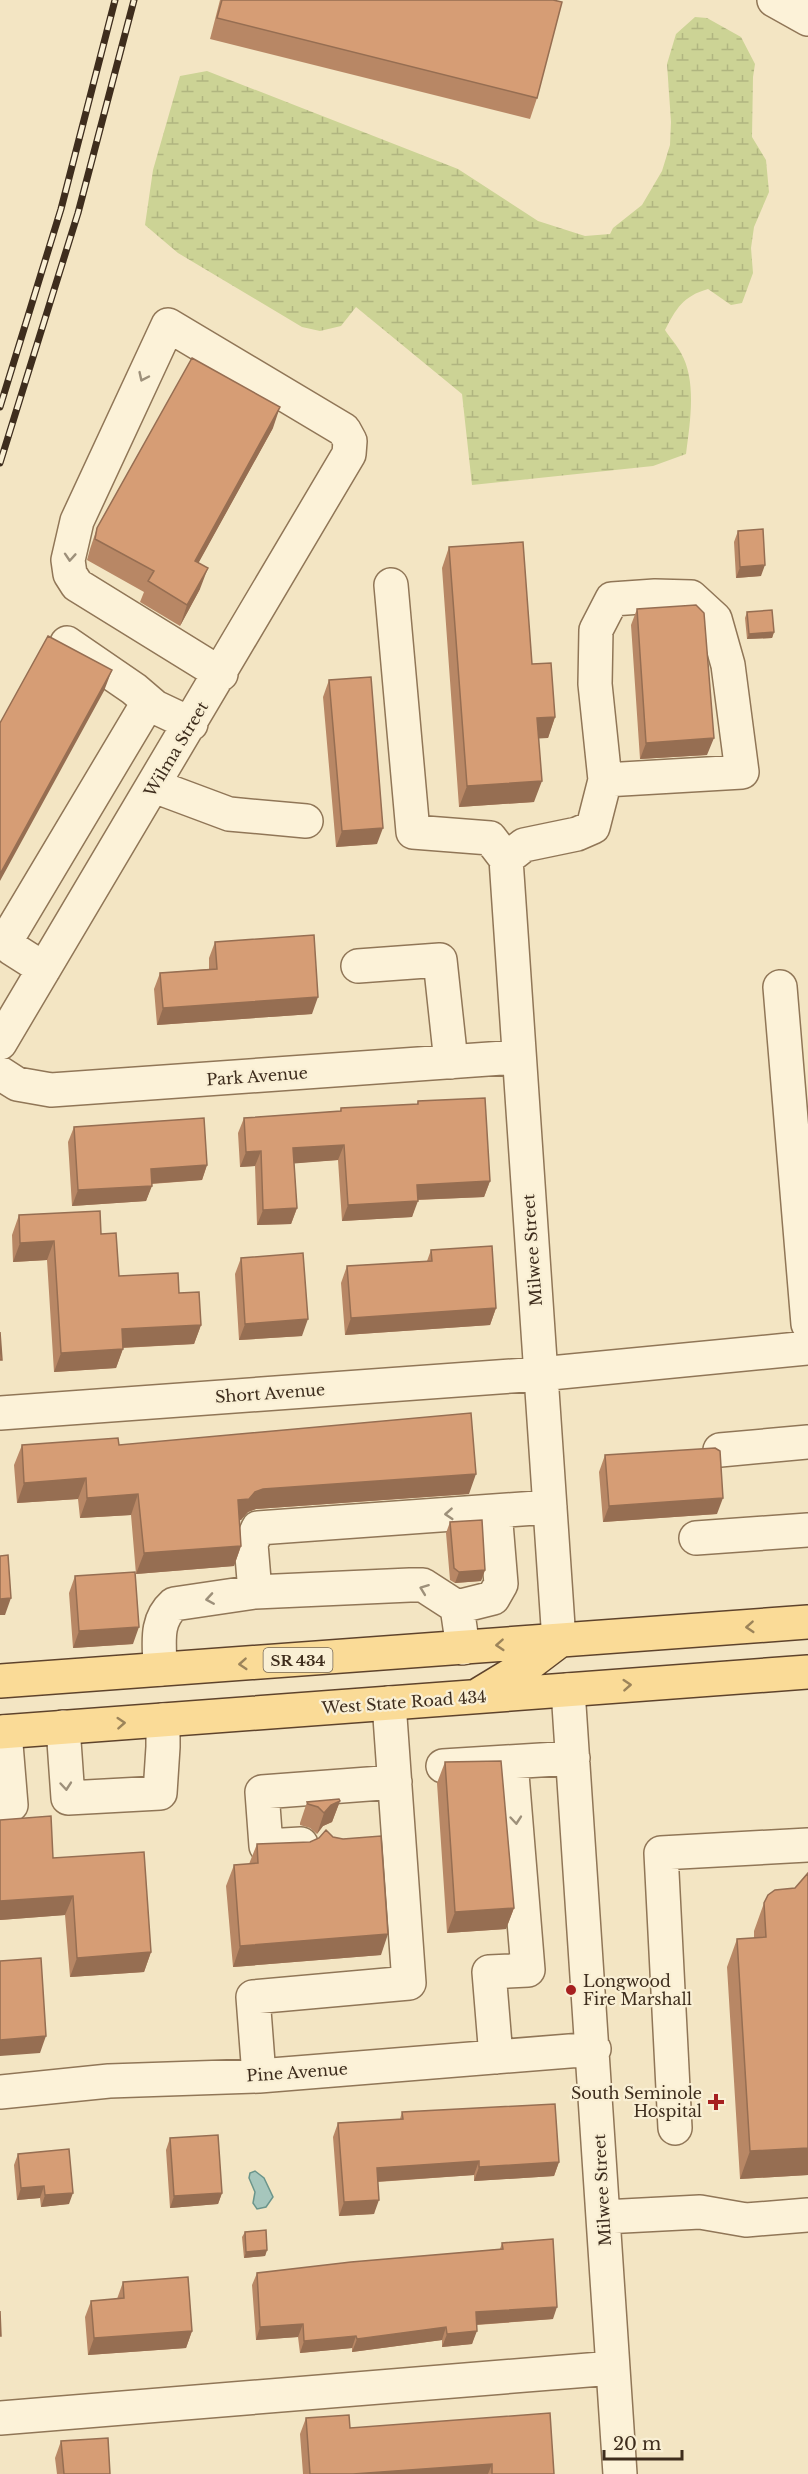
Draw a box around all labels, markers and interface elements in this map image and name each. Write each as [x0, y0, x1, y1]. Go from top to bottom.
one-way arrow [138, 371, 150, 382]
one-way arrow [64, 552, 77, 562]
street label: Wilma Street [139, 698, 212, 801]
street label: Park Avenue [206, 1062, 308, 1090]
street label: Milwee Street [518, 1193, 546, 1307]
street label: Short Avenue [214, 1379, 326, 1407]
one-way arrow [445, 1507, 454, 1520]
one-way arrow [420, 1583, 430, 1596]
one-way arrow [205, 1592, 214, 1604]
one-way arrow [745, 1620, 754, 1633]
one-way arrow [496, 1639, 505, 1652]
road number: SR 434 [264, 1648, 332, 1672]
one-way arrow [238, 1657, 247, 1670]
one-way arrow [622, 1679, 631, 1692]
street label: West State Road 434 [320, 1686, 487, 1718]
one-way arrow [116, 1717, 125, 1730]
one-way arrow [59, 1781, 72, 1790]
one-way arrow [509, 1816, 522, 1825]
place label: Longwood Fire Marshall [583, 1971, 692, 2009]
marker: Longwood Fire Marshall [564, 1983, 578, 1997]
street label: Pine Avenue [246, 2058, 348, 2086]
place label: South Seminole Hospital [571, 2083, 702, 2121]
marker: South Seminole Hospital [707, 2093, 725, 2111]
street label: Milwee Street [589, 2133, 615, 2247]
scale bar [604, 2423, 682, 2461]
text: 20 m [613, 2433, 661, 2455]

